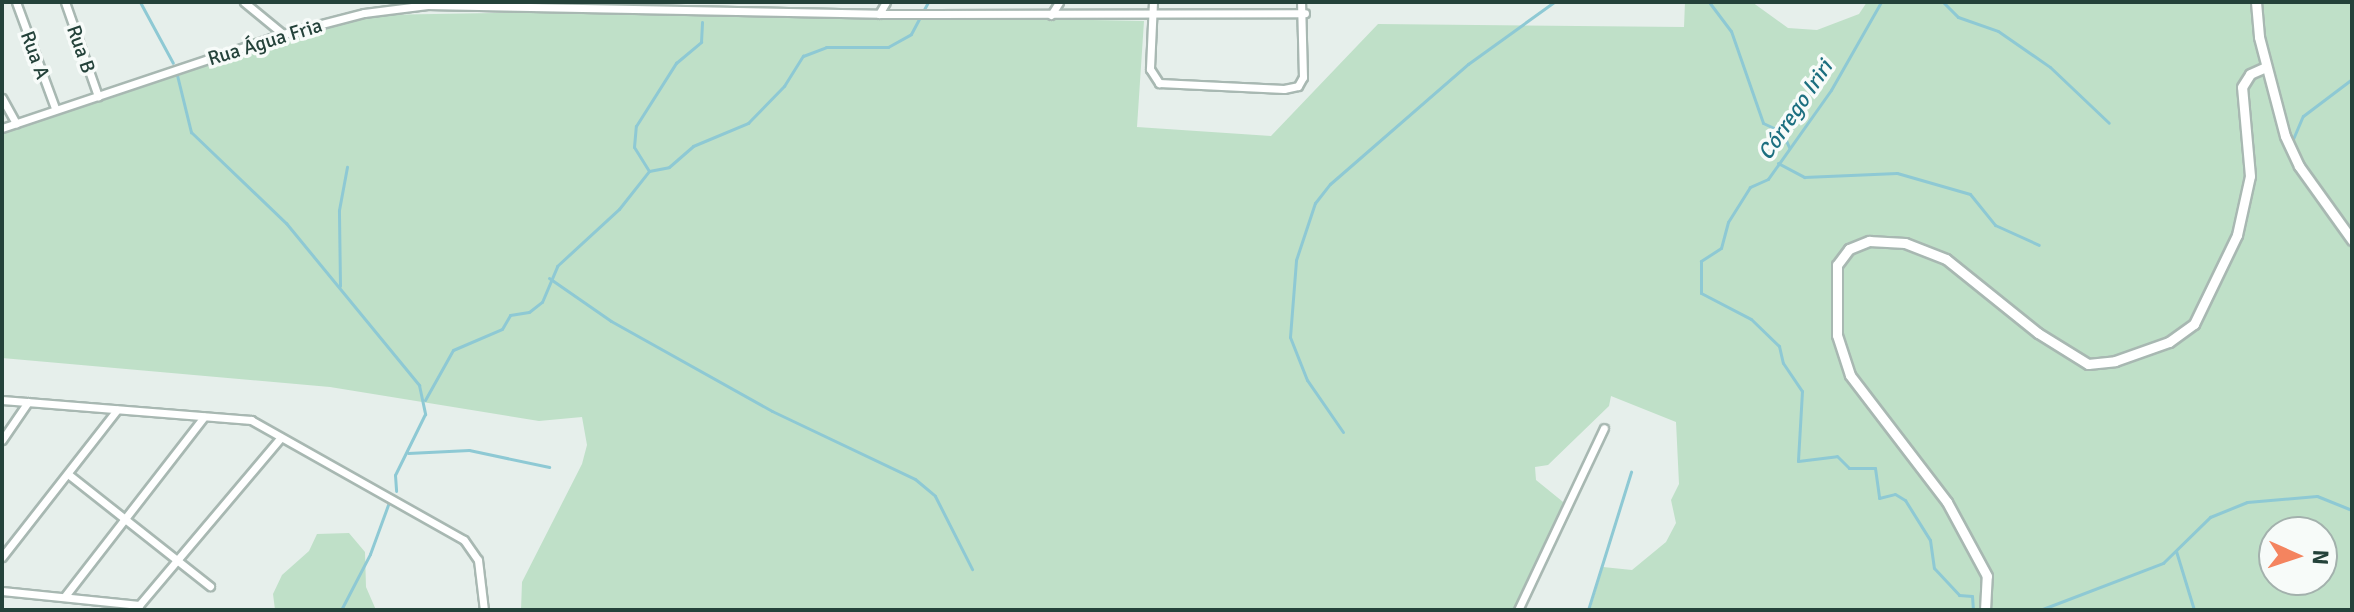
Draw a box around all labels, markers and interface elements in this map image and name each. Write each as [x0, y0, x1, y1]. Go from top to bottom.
street label: Rua Água Fria [205, 13, 325, 71]
street label: Rua B [62, 22, 100, 76]
street label: Rua A [15, 28, 55, 82]
water label: Córrego Iriri [1752, 55, 1838, 165]
north arrow [2258, 516, 2338, 596]
text: N [2307, 549, 2334, 566]

